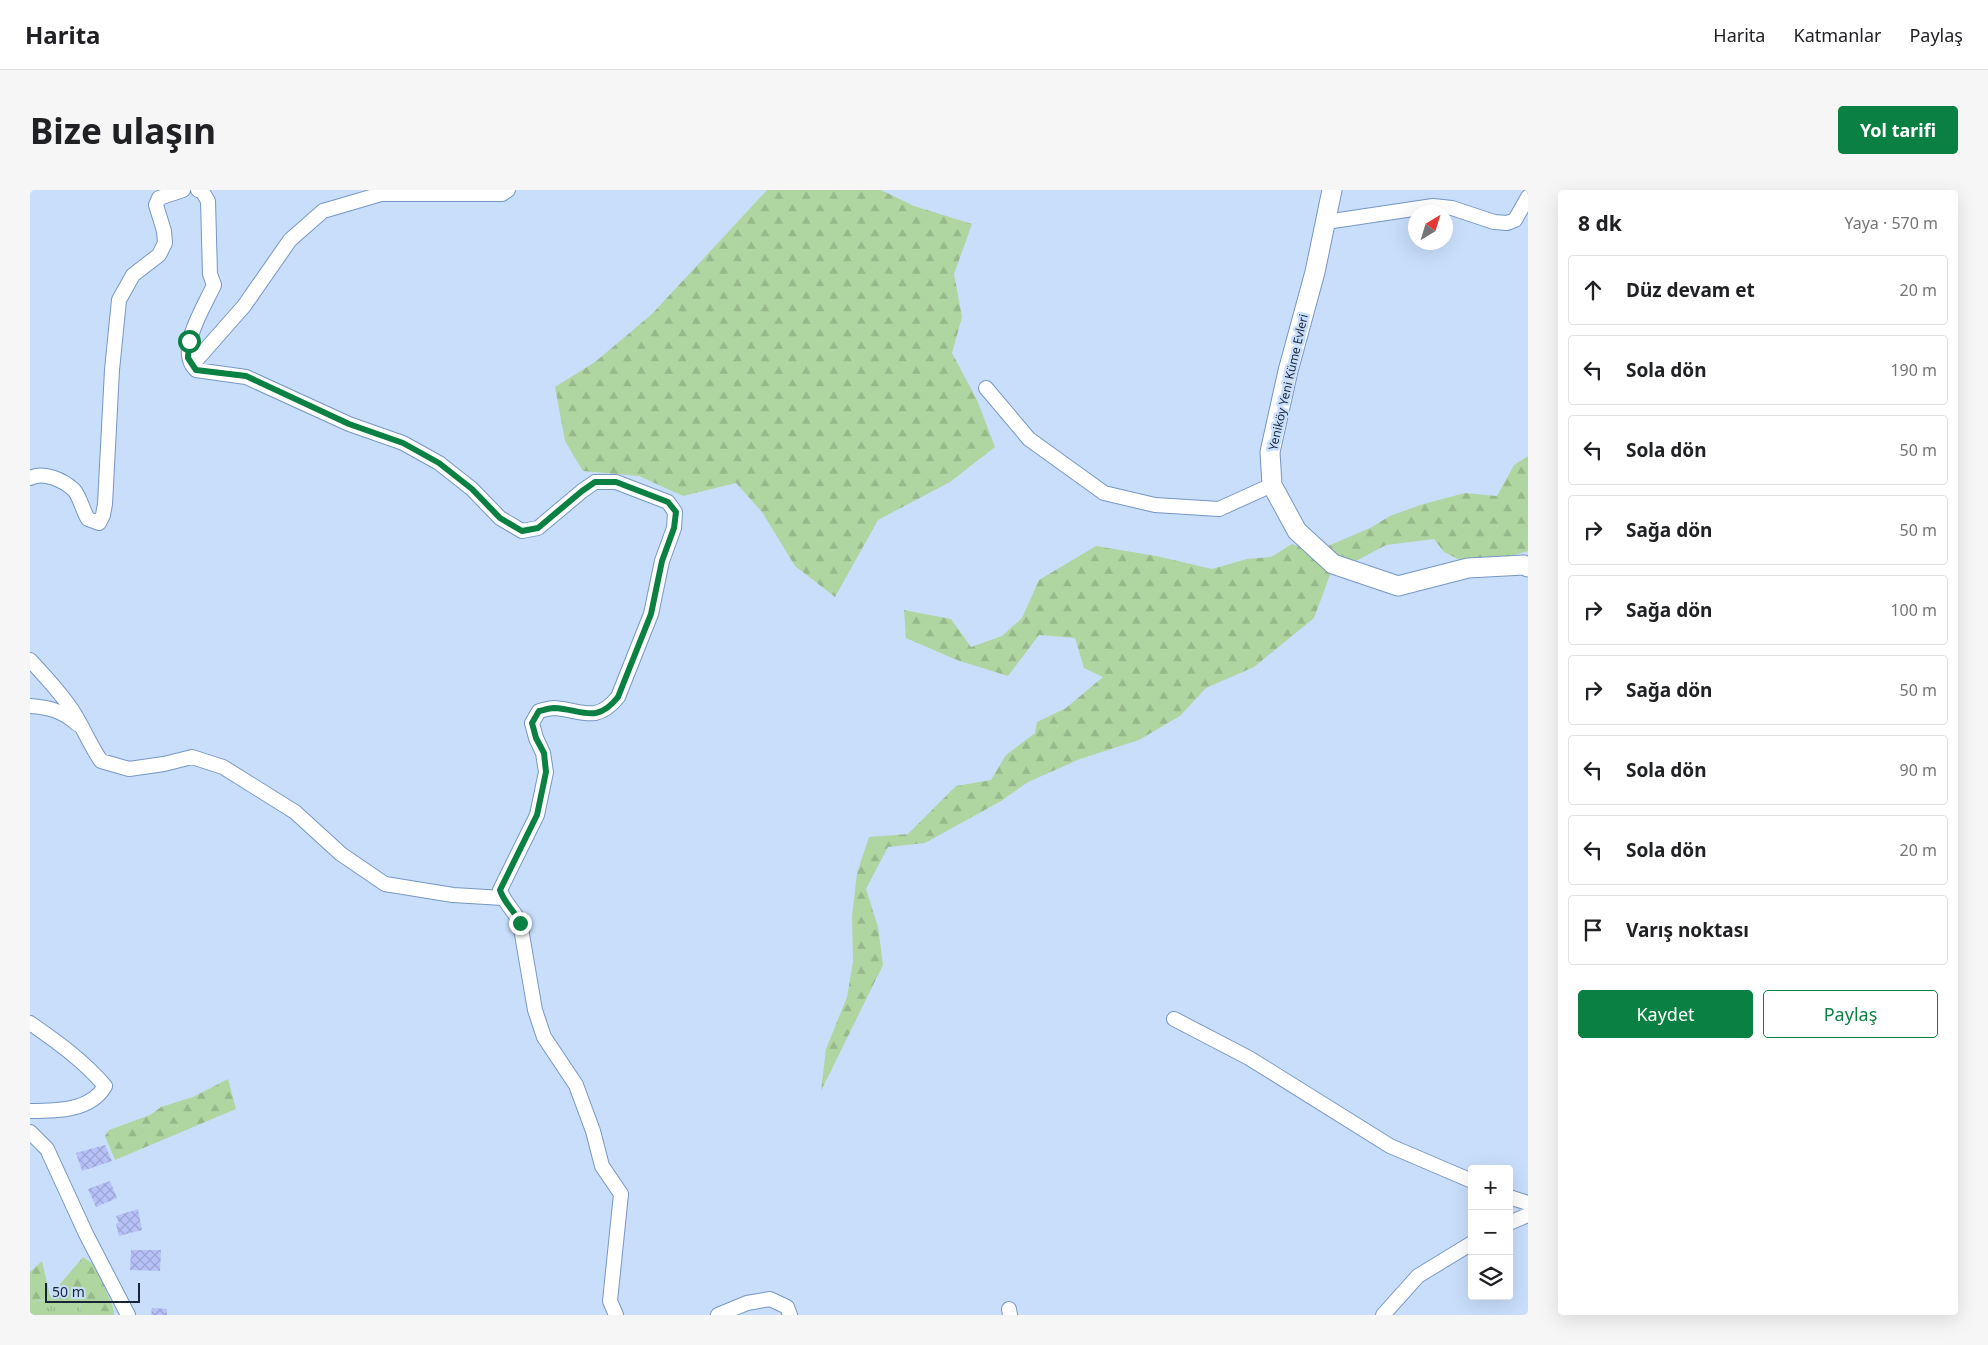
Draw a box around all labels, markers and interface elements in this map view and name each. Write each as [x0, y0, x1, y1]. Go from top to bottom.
text: Harita [25, 18, 100, 51]
text: Harita [1713, 23, 1765, 47]
text: Katmanlar [1793, 23, 1881, 47]
text: Paylaş [1909, 23, 1963, 47]
button: Yol tarifi [1838, 106, 1958, 154]
text: Bize ulaşın [30, 107, 216, 154]
north arrow [1408, 205, 1453, 250]
text: 8 dk [1578, 209, 1622, 237]
text: Yaya · 570 m [1844, 212, 1938, 234]
icon: ahead [1579, 276, 1607, 304]
text: Düz devam et [1626, 277, 1755, 303]
text: 20 m [1900, 279, 1937, 301]
street label: Yeniköy Yeni Küme Evleri [1264, 312, 1312, 452]
route start [178, 330, 201, 353]
icon: left [1579, 356, 1607, 384]
text: Sola dön [1626, 357, 1707, 383]
text: 190 m [1890, 359, 1937, 381]
icon: left [1579, 436, 1607, 464]
text: Sola dön [1626, 437, 1707, 463]
text: 50 m [1900, 439, 1937, 461]
icon: right [1579, 516, 1607, 544]
text: Sağa dön [1626, 517, 1712, 543]
text: 50 m [1900, 519, 1937, 541]
icon: right [1579, 596, 1607, 624]
text: Sağa dön [1626, 597, 1712, 623]
text: 100 m [1890, 599, 1937, 621]
icon: right [1579, 676, 1607, 704]
text: Sağa dön [1626, 677, 1712, 703]
text: 50 m [1900, 679, 1937, 701]
icon: left [1579, 756, 1607, 784]
text: Sola dön [1626, 757, 1707, 783]
text: 90 m [1900, 759, 1937, 781]
icon: left [1579, 836, 1607, 864]
text: Sola dön [1626, 837, 1707, 863]
text: 20 m [1900, 839, 1937, 861]
route end [509, 912, 532, 935]
icon: arrive [1579, 916, 1607, 944]
text: Varış noktası [1626, 917, 1749, 943]
button: Kaydet [1578, 990, 1753, 1038]
button: Paylaş [1763, 990, 1938, 1038]
map controls [1468, 1165, 1513, 1300]
button: + [1468, 1165, 1513, 1210]
button: − [1468, 1210, 1513, 1255]
button: layers [1468, 1255, 1513, 1300]
scale bar [45, 1280, 140, 1303]
text: 50 m [52, 1282, 85, 1301]

